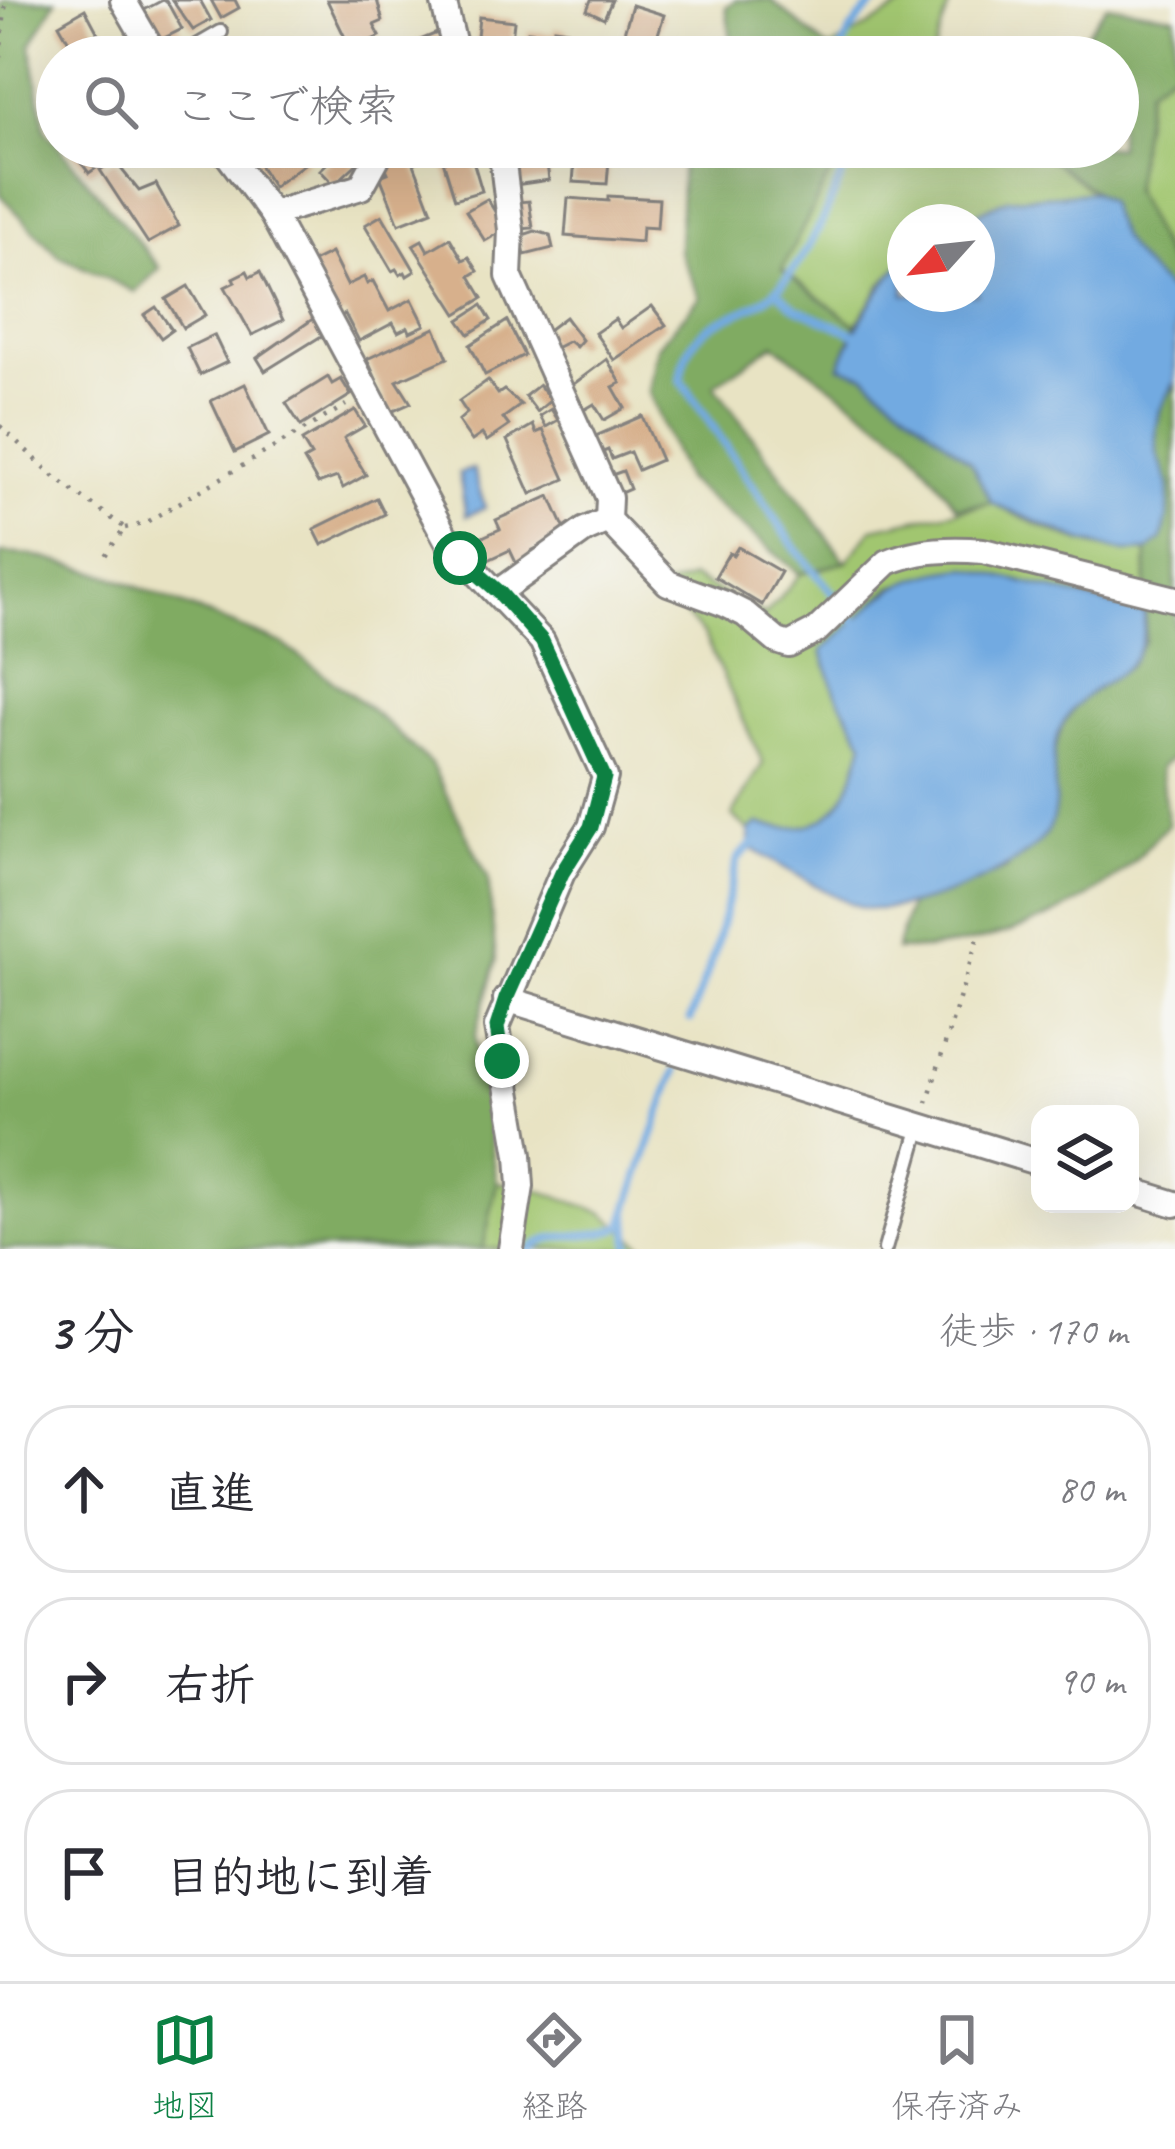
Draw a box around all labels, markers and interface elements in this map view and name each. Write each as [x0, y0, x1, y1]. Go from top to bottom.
search box [36, 36, 1139, 168]
icon: search [78, 69, 144, 135]
text: ここで検索 [174, 78, 399, 135]
north arrow [887, 204, 995, 312]
route start [433, 531, 487, 585]
route end [475, 1034, 529, 1088]
map controls [1031, 1105, 1139, 1213]
button: layers [1031, 1105, 1139, 1213]
text: 3 分 [48, 1300, 134, 1364]
text: 徒歩 · 170 m [939, 1307, 1127, 1356]
icon: ahead [51, 1456, 117, 1522]
text: 直進 [165, 1465, 255, 1522]
text: 80 m [1058, 1465, 1124, 1514]
icon: right [51, 1648, 117, 1714]
text: 右折 [165, 1657, 255, 1714]
text: 90 m [1058, 1657, 1124, 1706]
icon: arrive [51, 1840, 117, 1906]
text: 目的地に到着 [165, 1849, 435, 1906]
tab: 地図 [152, 2007, 218, 2127]
tab: 経路 [521, 2007, 587, 2127]
tab: 保存済み [891, 2007, 1023, 2127]

